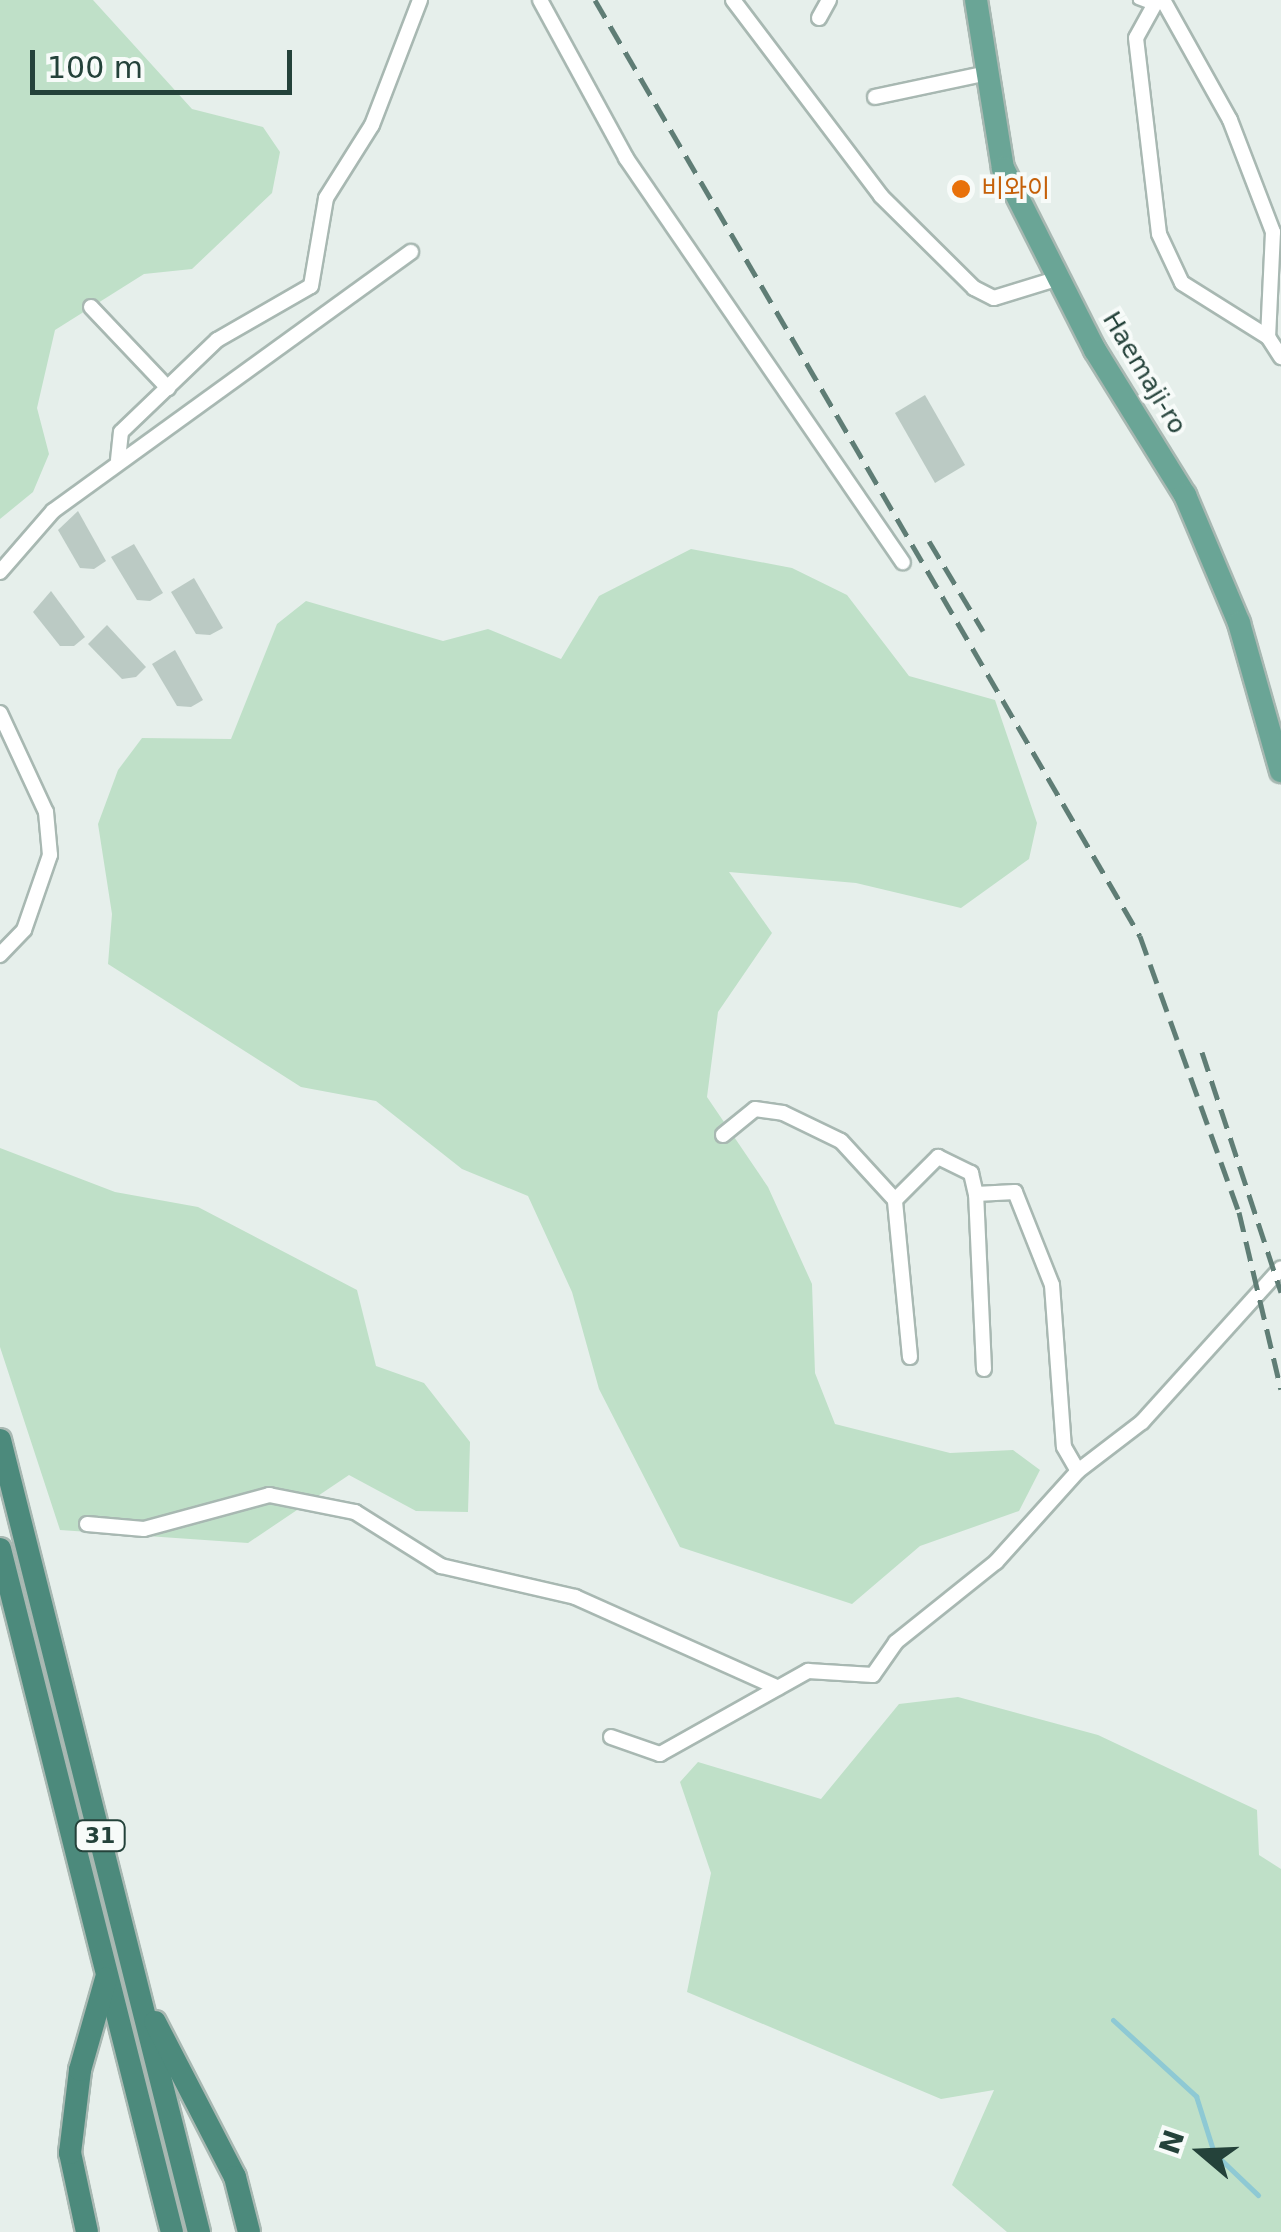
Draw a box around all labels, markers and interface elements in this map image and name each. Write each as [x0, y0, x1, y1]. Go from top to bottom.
scale bar [35, 30, 298, 92]
text: 100 m [47, 50, 143, 85]
place label: 비와이 [981, 174, 1050, 204]
marker: 비와이 [950, 178, 972, 200]
street label: Haemaji-ro [1096, 307, 1192, 439]
road number: 31 [72, 1819, 128, 1853]
north arrow [1151, 2102, 1251, 2202]
text: N [1153, 2126, 1192, 2159]

